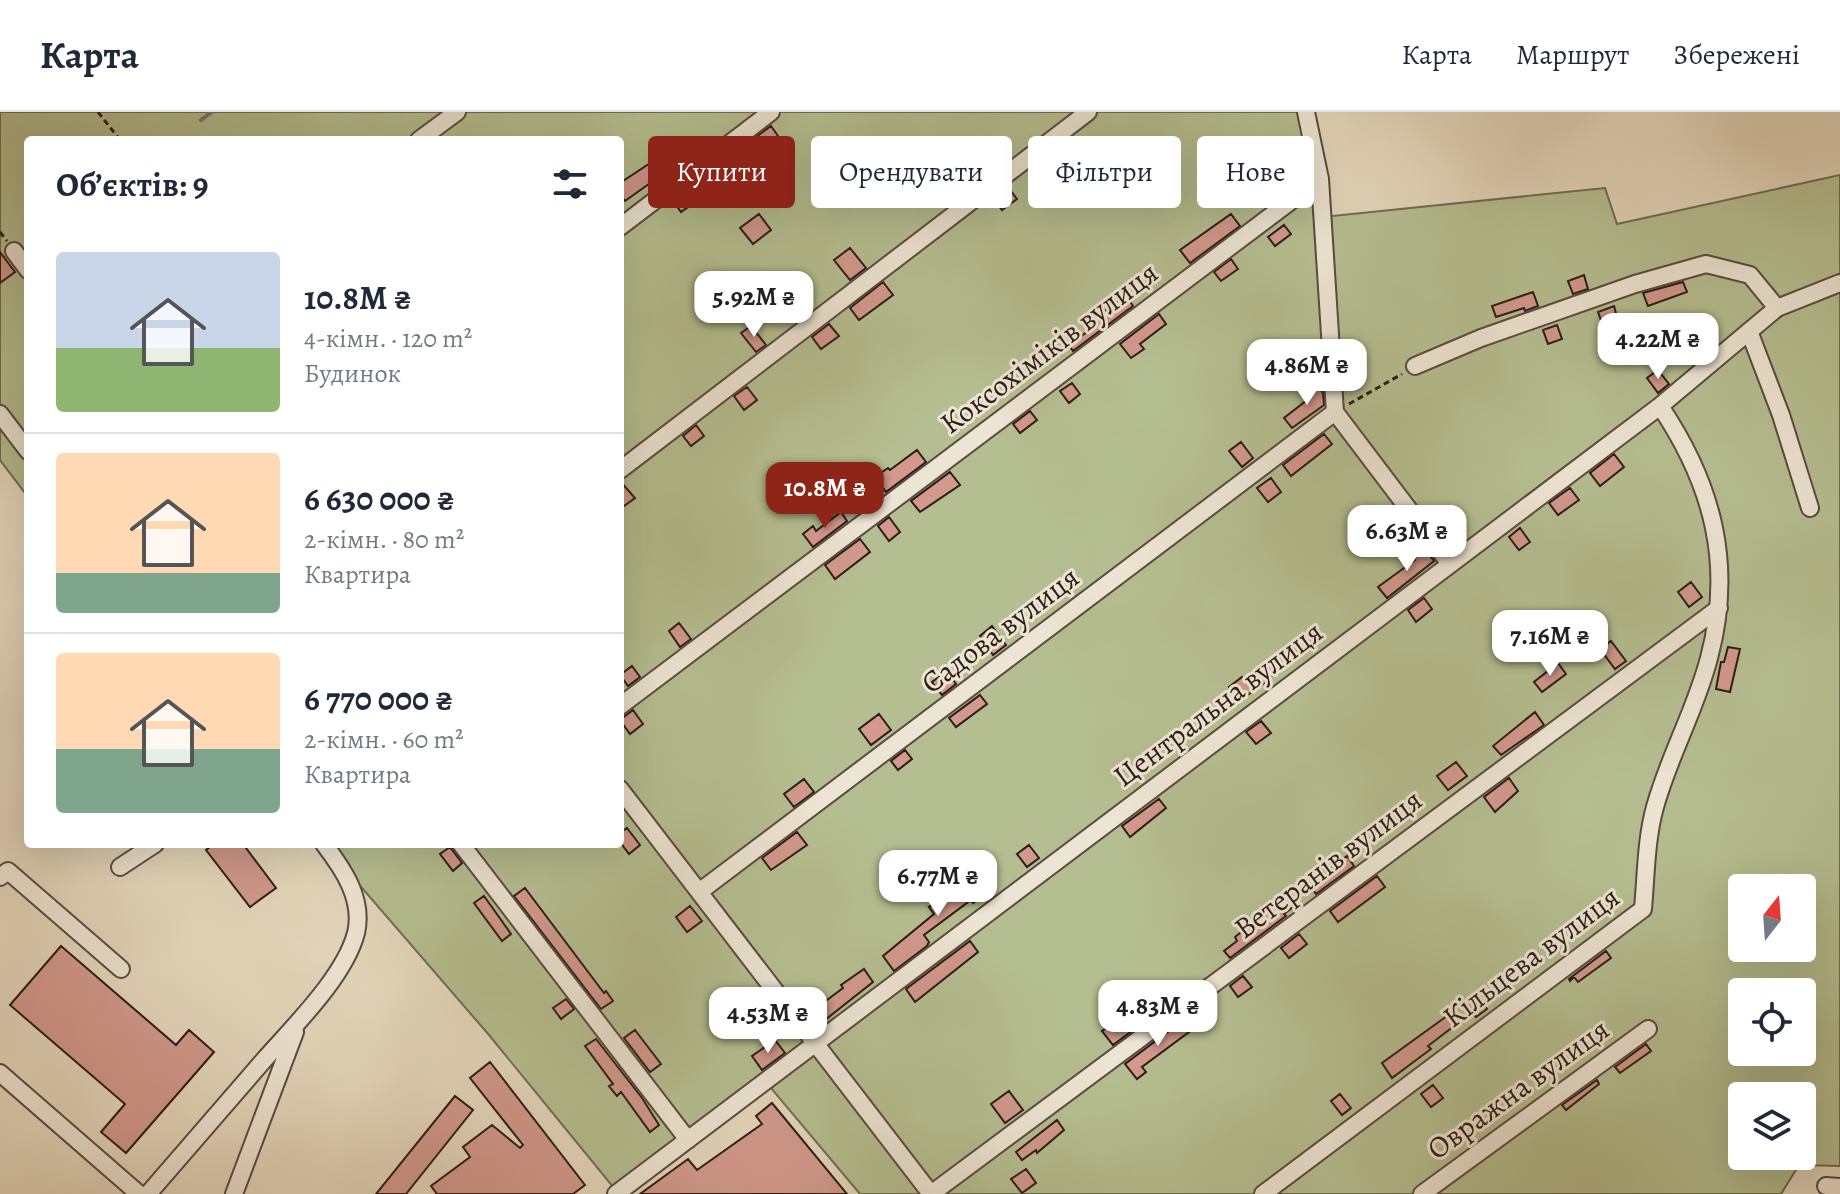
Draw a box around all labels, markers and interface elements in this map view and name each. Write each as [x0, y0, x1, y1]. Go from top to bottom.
text: Карта [40, 29, 139, 81]
text: Карта [1401, 36, 1472, 74]
text: Маршрут [1516, 36, 1629, 74]
text: Збережені [1673, 36, 1800, 74]
chip: Купити [648, 136, 795, 208]
chip: Орендувати [811, 136, 1012, 208]
chip: Фільтри [1028, 136, 1181, 208]
chip: Нове [1197, 136, 1314, 208]
text: Об’єктів: 9 [56, 161, 209, 208]
icon: filters [548, 162, 592, 206]
street label: Коксохіміків вулиця [932, 253, 1166, 443]
pin: 5.92M ₴ [680, 271, 828, 339]
text: 10.8M ₴ [304, 274, 412, 321]
text: 5.92M ₴ [712, 279, 796, 314]
icon: home [120, 284, 216, 380]
pin: 4.22M ₴ [1584, 313, 1732, 381]
text: 4-кімн. · 120 m² [304, 321, 472, 356]
text: 4.22M ₴ [1616, 321, 1700, 356]
pin: 4.86M ₴ [1233, 339, 1381, 407]
text: 4.86M ₴ [1265, 347, 1349, 382]
text: Будинок [304, 356, 401, 391]
pin: 10.8M ₴ [751, 462, 899, 530]
text: 10.8M ₴ [784, 470, 866, 505]
text: 6 630 000 ₴ [304, 475, 455, 522]
icon: home [120, 485, 216, 581]
pin: 6.63M ₴ [1333, 505, 1481, 573]
text: 6.63M ₴ [1366, 513, 1449, 548]
text: 2-кімн. · 80 m² [304, 522, 464, 557]
text: Квартира [304, 557, 411, 592]
street label: Садова вулиця [913, 557, 1087, 703]
pin: 7.16M ₴ [1476, 610, 1624, 678]
street label: Центральна вулиця [1105, 612, 1331, 796]
text: 7.16M ₴ [1510, 618, 1590, 653]
text: 6 770 000 ₴ [304, 675, 453, 722]
icon: home [120, 685, 216, 781]
text: 2-кімн. · 60 m² [304, 722, 464, 757]
text: Квартира [304, 757, 411, 792]
street label: Ветеранів вулиця [1226, 780, 1430, 948]
pin: 6.77M ₴ [864, 850, 1012, 918]
text: 6.77M ₴ [897, 858, 979, 893]
north arrow [1728, 874, 1816, 962]
map controls [1728, 874, 1816, 1170]
street label: Кільцева вулиця [1435, 877, 1627, 1037]
button: locate [1728, 978, 1816, 1066]
pin: 4.83M ₴ [1084, 980, 1232, 1048]
pin: 4.53M ₴ [694, 987, 842, 1055]
text: 4.83M ₴ [1116, 988, 1200, 1023]
text: 4.53M ₴ [727, 995, 809, 1030]
street label: Овражна вулиця [1419, 1009, 1617, 1169]
button: layers [1728, 1082, 1816, 1170]

